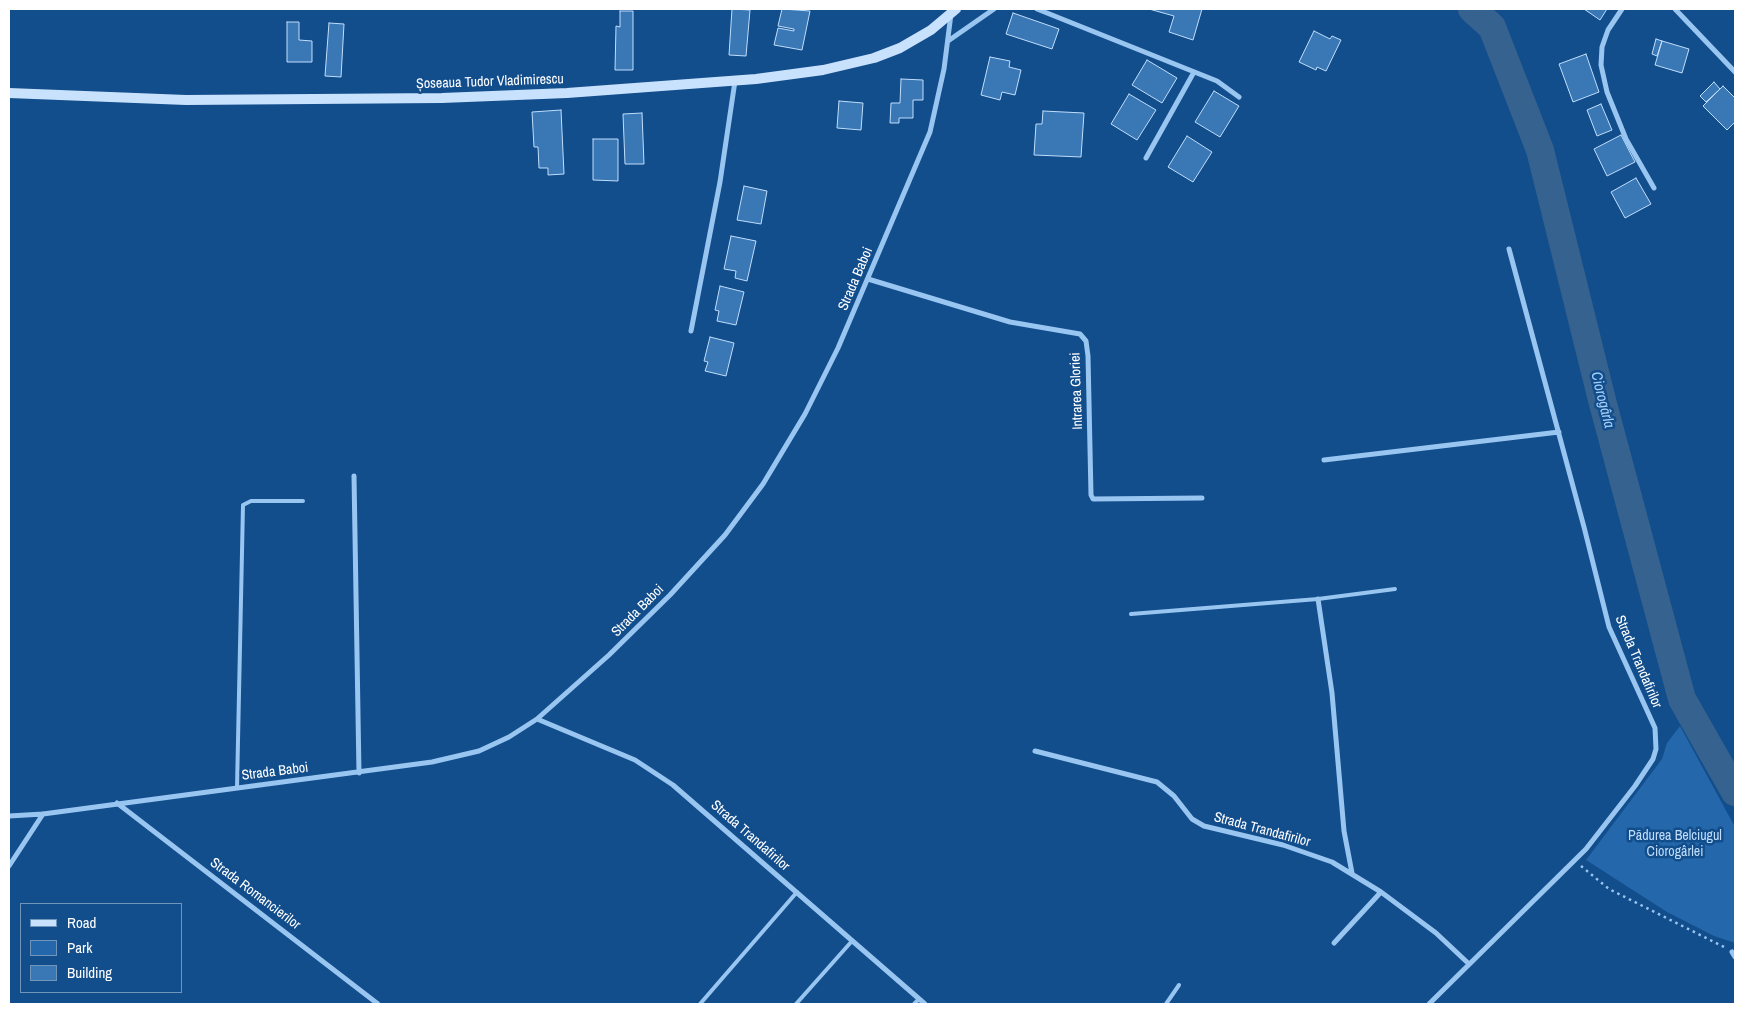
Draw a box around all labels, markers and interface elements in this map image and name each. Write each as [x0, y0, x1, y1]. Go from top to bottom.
street label: Șoseaua Tudor Vladimirescu [416, 71, 564, 93]
street label: Strada Baboi [835, 245, 877, 313]
street label: Intrarea Gloriei [1067, 352, 1087, 430]
water label: Ciorogârla [1586, 370, 1618, 430]
street label: Strada Baboi [608, 581, 668, 641]
street label: Strada Trandafirilor [1611, 613, 1665, 711]
street label: Strada Baboi [241, 760, 309, 784]
street label: Strada Trandafirilor [707, 797, 793, 875]
street label: Strada Trandafirilor [1212, 809, 1312, 851]
park label: Pădurea Belciugul Ciorogârlei [1628, 828, 1722, 860]
street label: Strada Romancierilor [206, 854, 304, 934]
legend [20, 903, 182, 993]
text: Road [67, 912, 96, 933]
text: Park [67, 937, 92, 958]
text: Building [67, 962, 112, 983]

